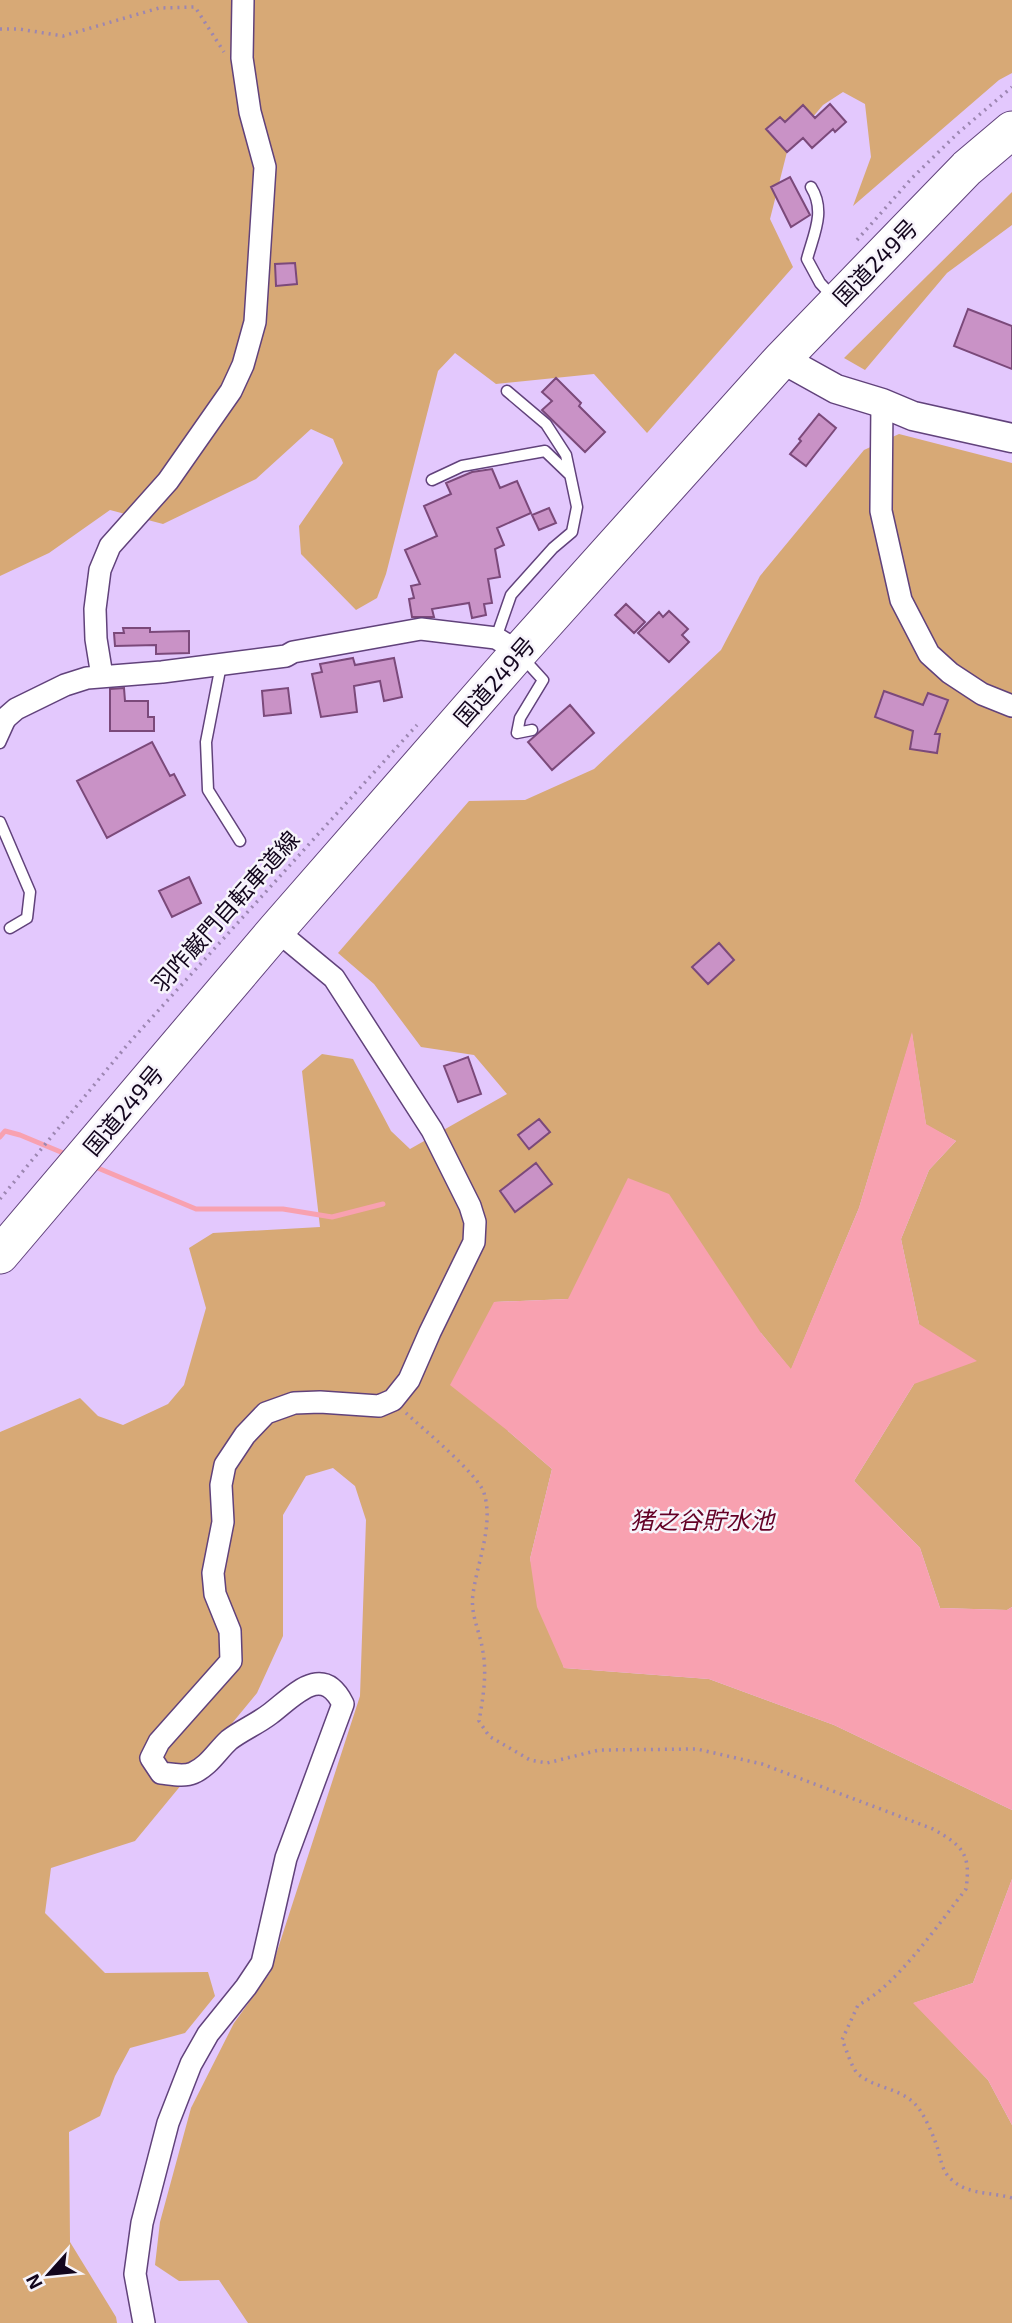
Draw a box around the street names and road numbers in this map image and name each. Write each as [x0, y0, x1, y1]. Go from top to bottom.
street label: 国道249号 [827, 213, 923, 311]
street label: 国道249号 [448, 631, 540, 731]
street label: 羽咋巌門自転車道線 [145, 825, 305, 997]
street label: 国道249号 [77, 1059, 169, 1161]

